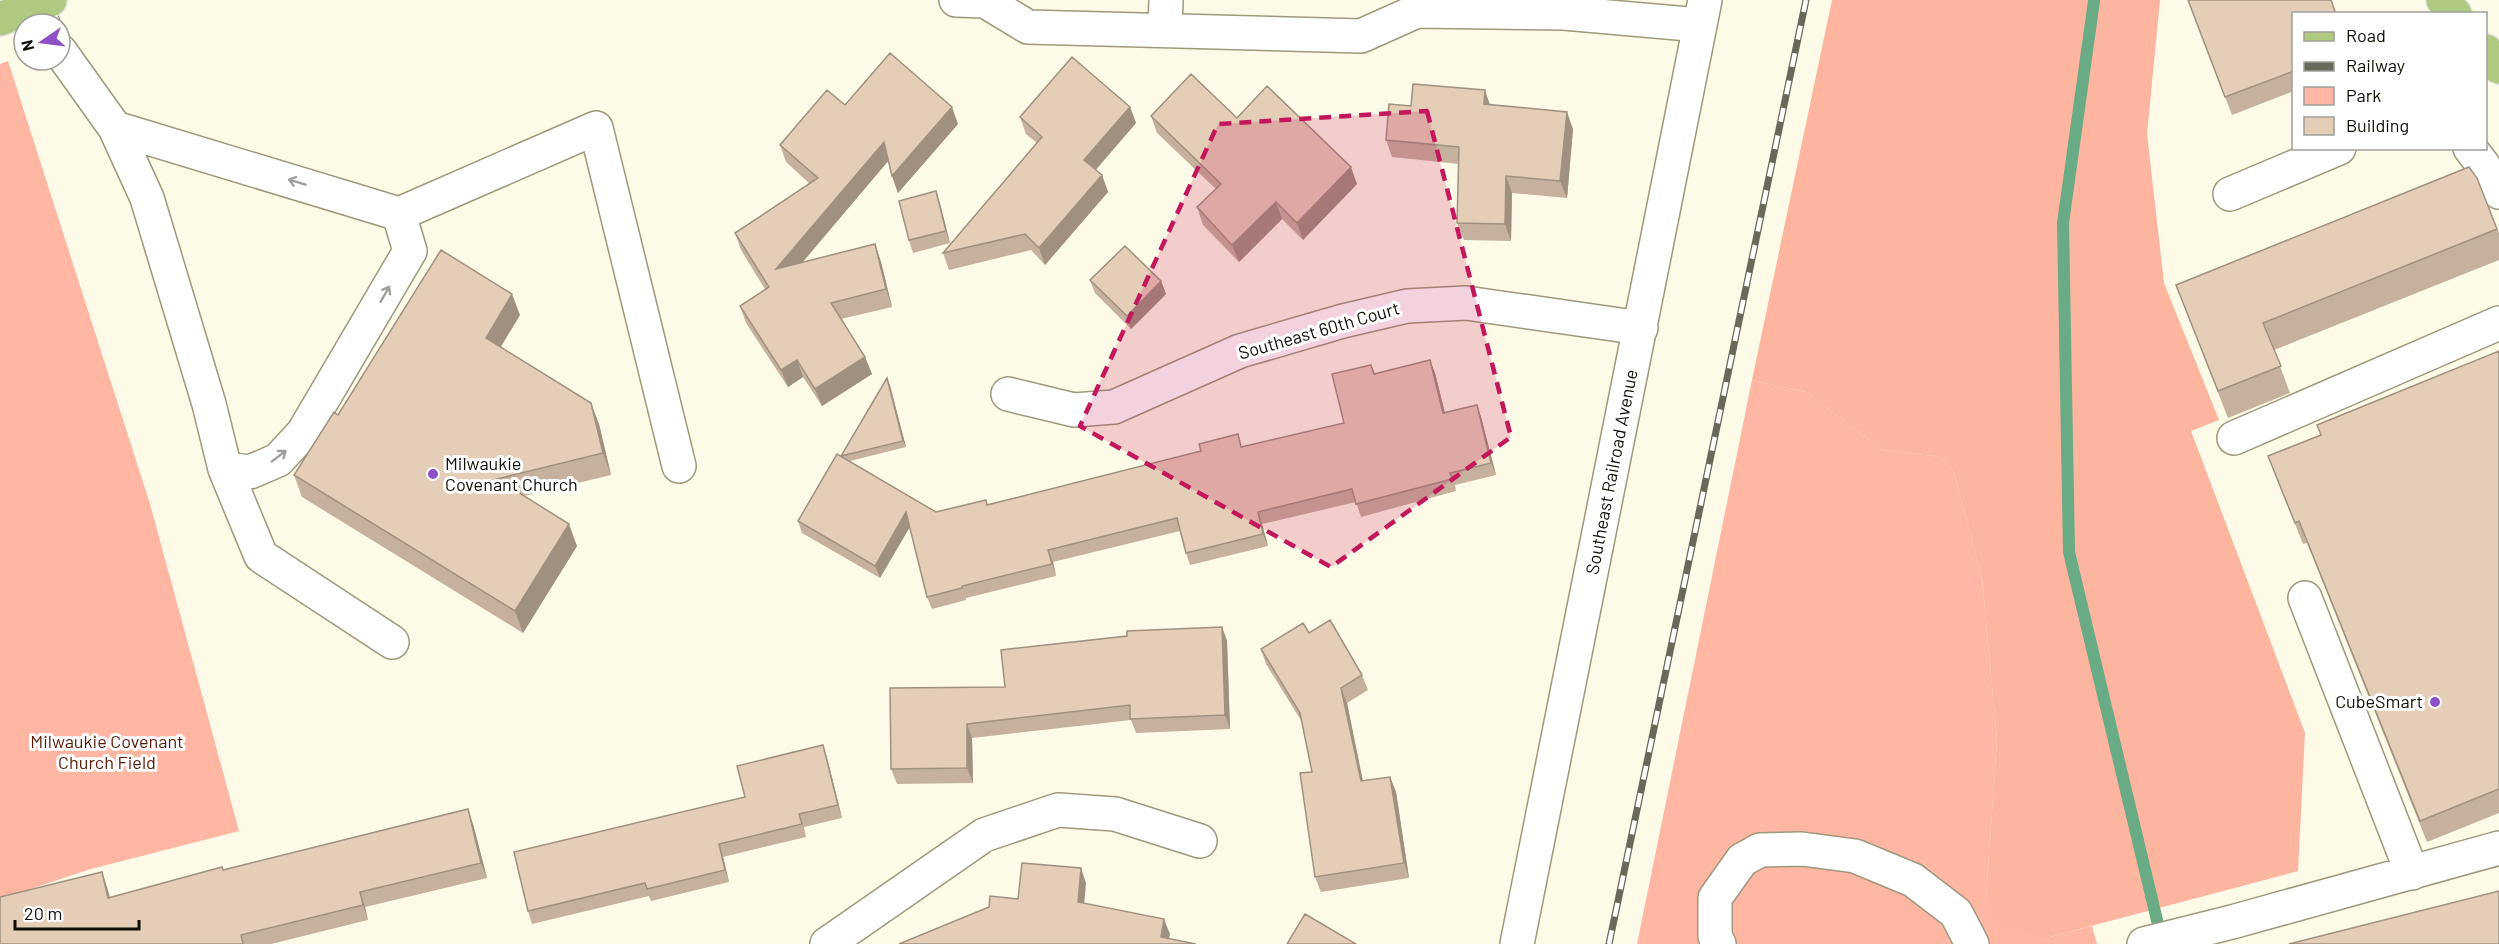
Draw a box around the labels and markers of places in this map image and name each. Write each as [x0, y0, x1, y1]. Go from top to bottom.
place label: Milwaukie Covenant Church [445, 452, 578, 495]
marker: Milwaukie Covenant Church [426, 467, 440, 481]
place label: CubeSmart [2335, 690, 2423, 712]
marker: CubeSmart [2428, 695, 2442, 709]

